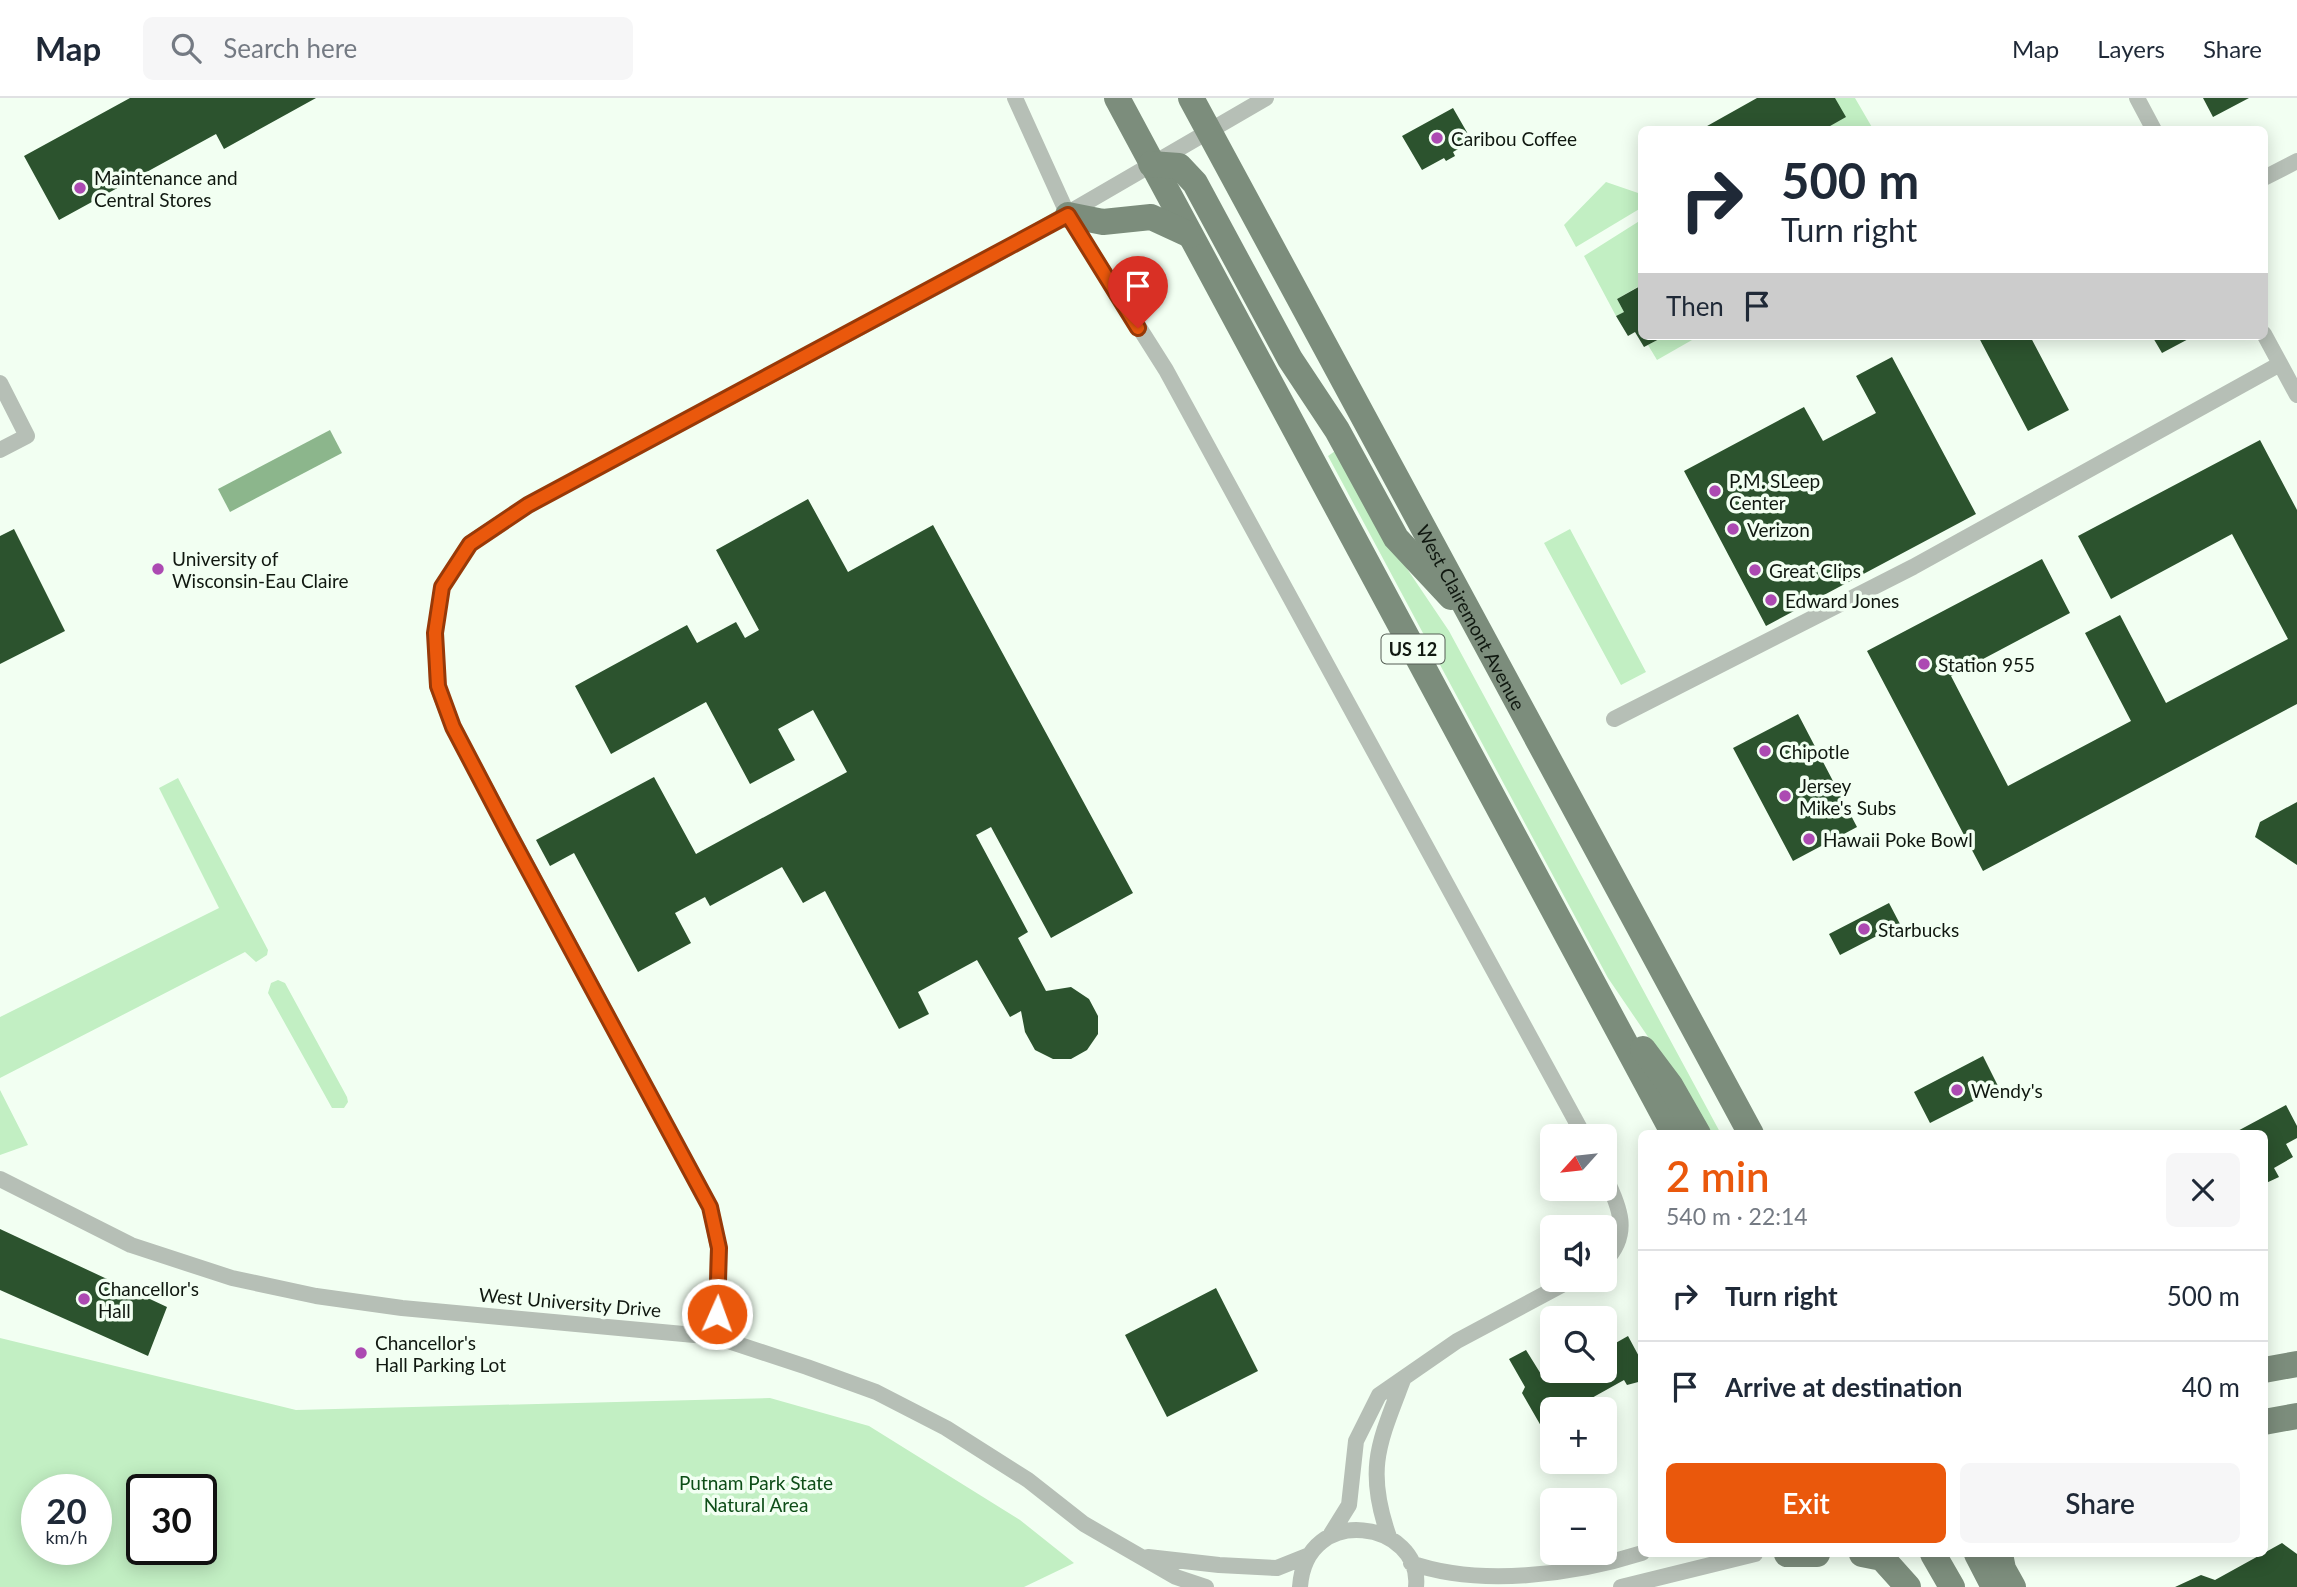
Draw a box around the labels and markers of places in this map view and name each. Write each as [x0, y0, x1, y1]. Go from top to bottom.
place label: Caribou Coffee [1451, 127, 1577, 150]
marker: Caribou Coffee [1429, 130, 1445, 146]
place label: Maintenance and Central Stores [94, 166, 238, 211]
marker: Maintenance and Central Stores [72, 180, 88, 196]
pin [1108, 256, 1168, 328]
place label: P.M. SLeep Center [1729, 469, 1820, 514]
marker: P.M. SLeep Center [1707, 483, 1723, 499]
place label: Verizon [1747, 518, 1810, 541]
marker: Verizon [1725, 521, 1741, 537]
place label: University of Wisconsin-Eau Claire [172, 547, 349, 592]
place label: Great Clips [1769, 559, 1861, 582]
marker: University of Wisconsin-Eau Claire [150, 561, 166, 577]
marker: Great Clips [1747, 562, 1763, 578]
place label: Edward Jones [1785, 589, 1899, 612]
marker: Edward Jones [1763, 592, 1779, 608]
place label: Station 955 [1938, 653, 2035, 676]
marker: Station 955 [1916, 656, 1932, 672]
place label: Chipotle [1779, 740, 1849, 763]
marker: Chipotle [1757, 743, 1773, 759]
place label: Jersey Mike's Subs [1799, 774, 1896, 819]
marker: Jersey Mike's Subs [1777, 788, 1793, 804]
place label: Hawaii Poke Bowl [1823, 828, 1973, 851]
marker: Hawaii Poke Bowl [1801, 831, 1817, 847]
place label: Starbucks [1878, 918, 1959, 941]
marker: Starbucks [1856, 921, 1872, 937]
place label: Wendy's [1971, 1079, 2043, 1102]
marker: Wendy's [1949, 1082, 1965, 1098]
place label: Chancellor's Hall [98, 1277, 199, 1322]
marker: Chancellor's Hall [76, 1291, 92, 1307]
place label: Chancellor's Hall Parking Lot [375, 1331, 506, 1376]
marker: Chancellor's Hall Parking Lot [353, 1345, 369, 1361]

